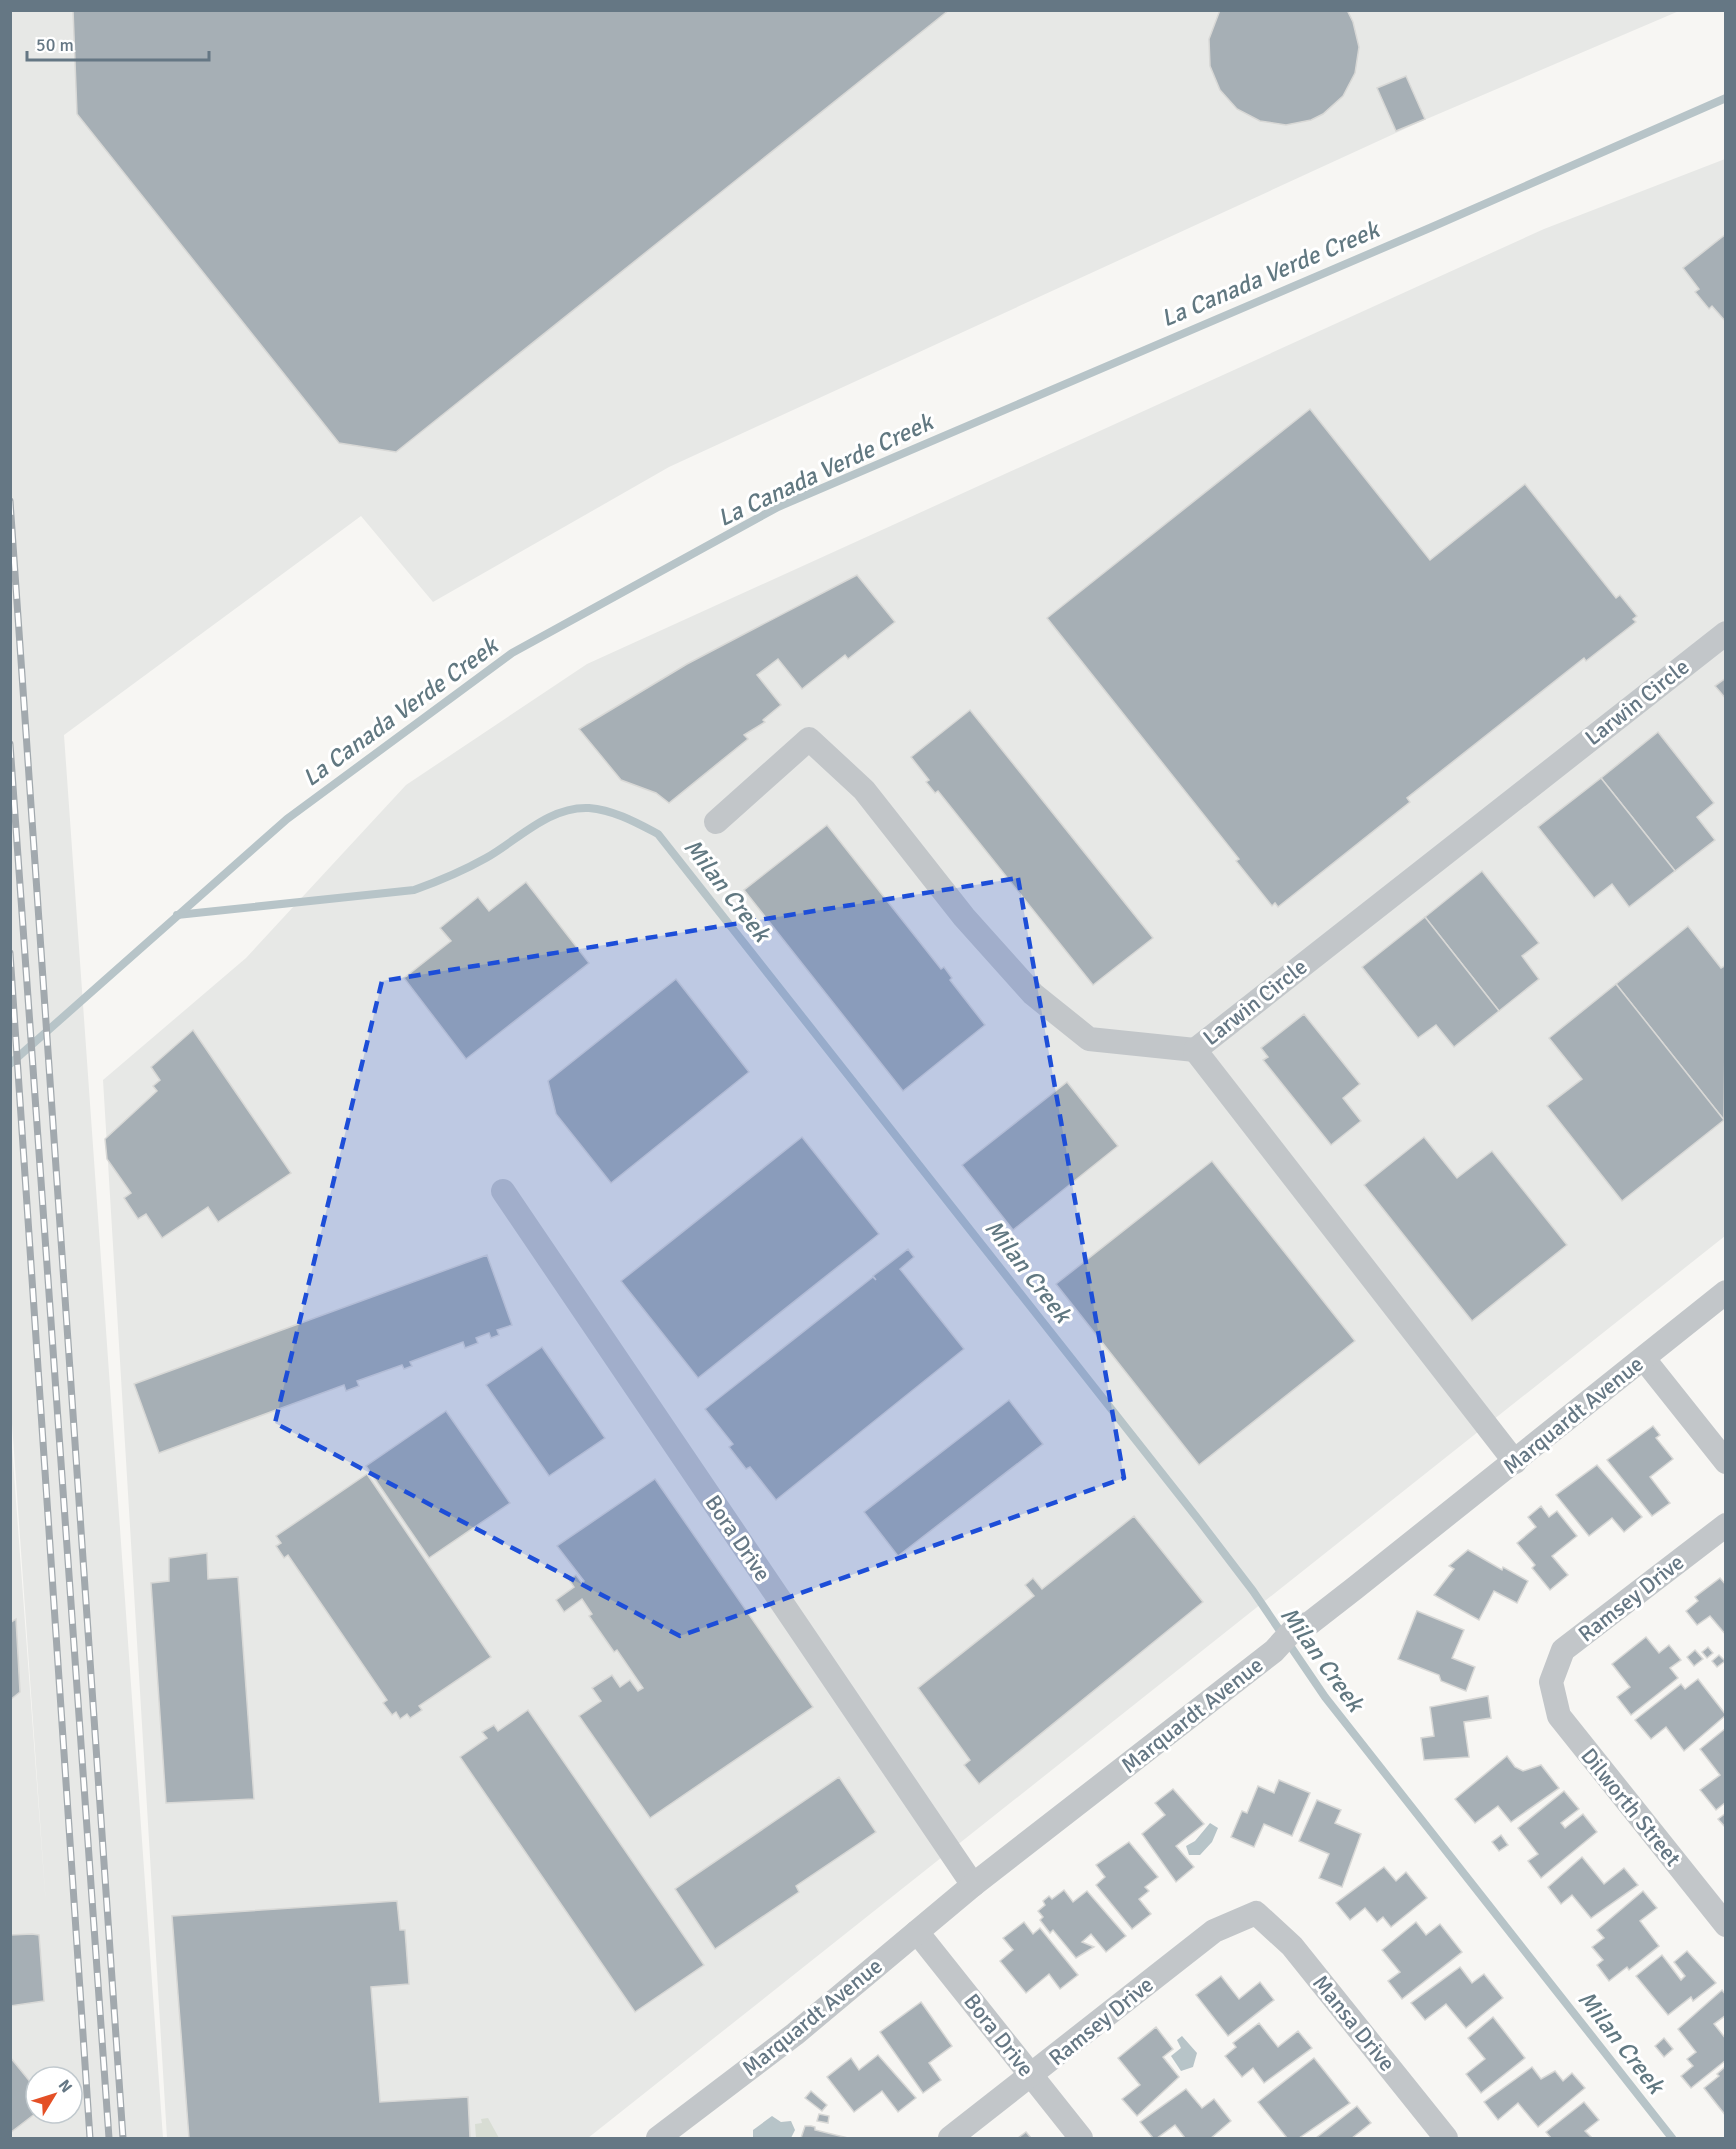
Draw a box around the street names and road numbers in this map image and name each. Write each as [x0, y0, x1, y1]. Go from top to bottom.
street label: Larwin Circle [1580, 653, 1694, 751]
street label: Larwin Circle [1198, 953, 1312, 1051]
street label: Marquardt Avenue [1497, 1350, 1649, 1480]
street label: Bora Drive [699, 1490, 777, 1586]
street label: Ramsey Drive [1573, 1548, 1689, 1648]
street label: Marquardt Avenue [1116, 1651, 1268, 1779]
street label: Dilworth Street [1575, 1743, 1687, 1872]
street label: Marquardt Avenue [736, 1952, 888, 2082]
street label: Mansa Drive [1307, 1970, 1401, 2076]
street label: Ramsey Drive [1043, 1971, 1159, 2071]
street label: Bora Drive [958, 1988, 1040, 2082]

